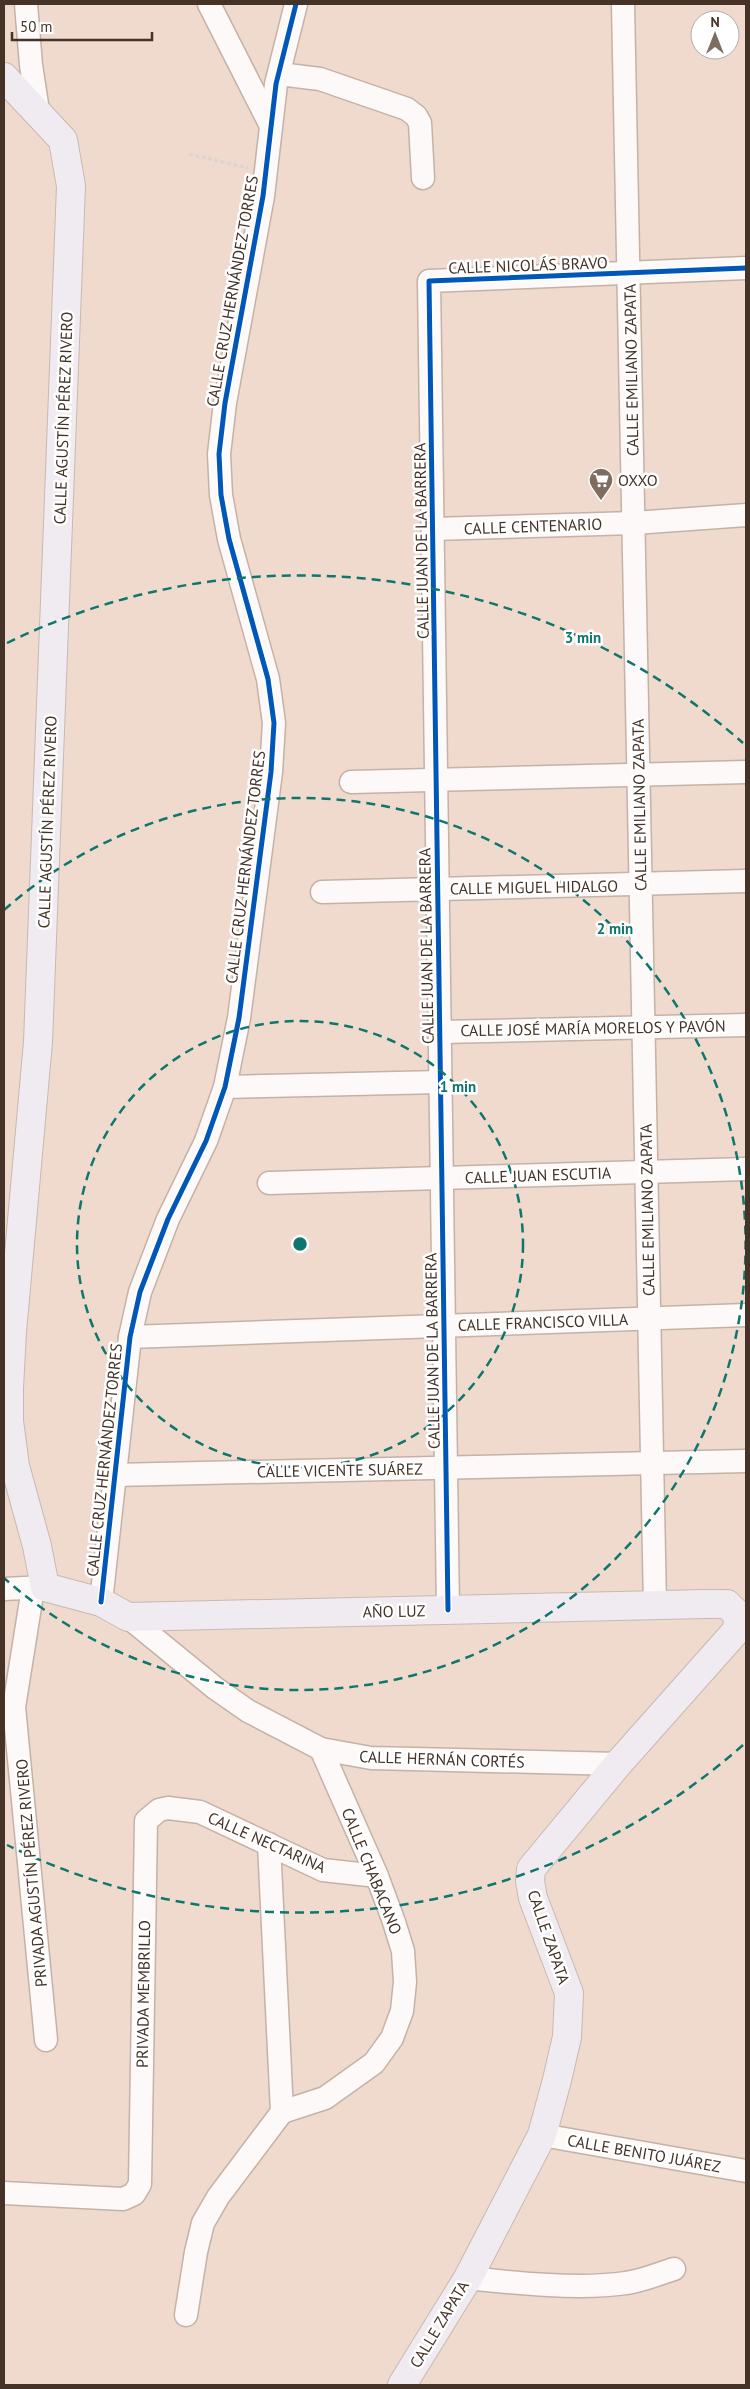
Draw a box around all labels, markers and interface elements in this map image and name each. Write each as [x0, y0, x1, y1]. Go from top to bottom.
scale bar [12, 10, 152, 42]
north arrow [690, 10, 740, 60]
text: N [710, 13, 720, 31]
text: 50 m [20, 17, 53, 36]
street label: CALLE CRUZ HERNÁNDEZ TORRES [202, 174, 262, 408]
street label: CALLE NICOLÁS BRAVO [448, 252, 608, 278]
street label: CALLE EMILIANO ZAPATA [619, 283, 643, 456]
street label: CALLE AGUSTÍN PÉREZ RIVERO [49, 311, 77, 525]
street label: CALLE JUAN DE LA BARRERA [409, 442, 433, 639]
supermarket icon: OXXO [588, 467, 614, 501]
place label: OXXO [618, 470, 658, 490]
street label: CALLE CENTENARIO [463, 514, 603, 538]
text: 3 min [565, 628, 601, 647]
street label: CALLE AGUSTÍN PÉREZ RIVERO [33, 715, 61, 929]
street label: CALLE EMILIANO ZAPATA [627, 718, 651, 891]
street label: CALLE CRUZ HERNÁNDEZ TORRES [221, 749, 269, 985]
street label: CALLE JUAN DE LA BARRERA [414, 847, 438, 1044]
street label: CALLE MIGUEL HIDALGO [450, 876, 618, 898]
text: 2 min [597, 919, 633, 938]
street label: CALLE JOSÉ MARÍA MORELOS Y PAVÓN [460, 1016, 726, 1040]
text: 1 min [440, 1077, 476, 1096]
street label: CALLE EMILIANO ZAPATA [635, 1123, 659, 1296]
street label: CALLE JUAN ESCUTIA [464, 1162, 612, 1188]
centre of rings [291, 1235, 309, 1253]
street label: CALLE JUAN DE LA BARRERA [420, 1252, 444, 1449]
street label: CALLE FRANCISCO VILLA [457, 1309, 629, 1335]
street label: CALLE CRUZ HERNÁNDEZ TORRES [82, 1342, 126, 1578]
street label: CALLE VICENTE SUÁREZ [257, 1459, 423, 1481]
street label: AÑO LUZ [362, 1600, 426, 1622]
street label: CALLE HERNÁN CORTÉS [359, 1746, 525, 1772]
street label: PRIVADA AGUSTÍN PÉREZ RIVERO [11, 1758, 51, 1988]
street label: CALLE CHABACANO [337, 1805, 407, 1937]
street label: CALLE NECTARINA [205, 1807, 330, 1877]
street label: CALLE ZAPATA [524, 1887, 575, 1987]
street label: PRIVADA MEMBRILLO [132, 1920, 154, 2068]
street label: CALLE BENITO JUÁREZ [566, 2130, 723, 2176]
street label: CALLE ZAPATA [405, 2276, 473, 2371]

